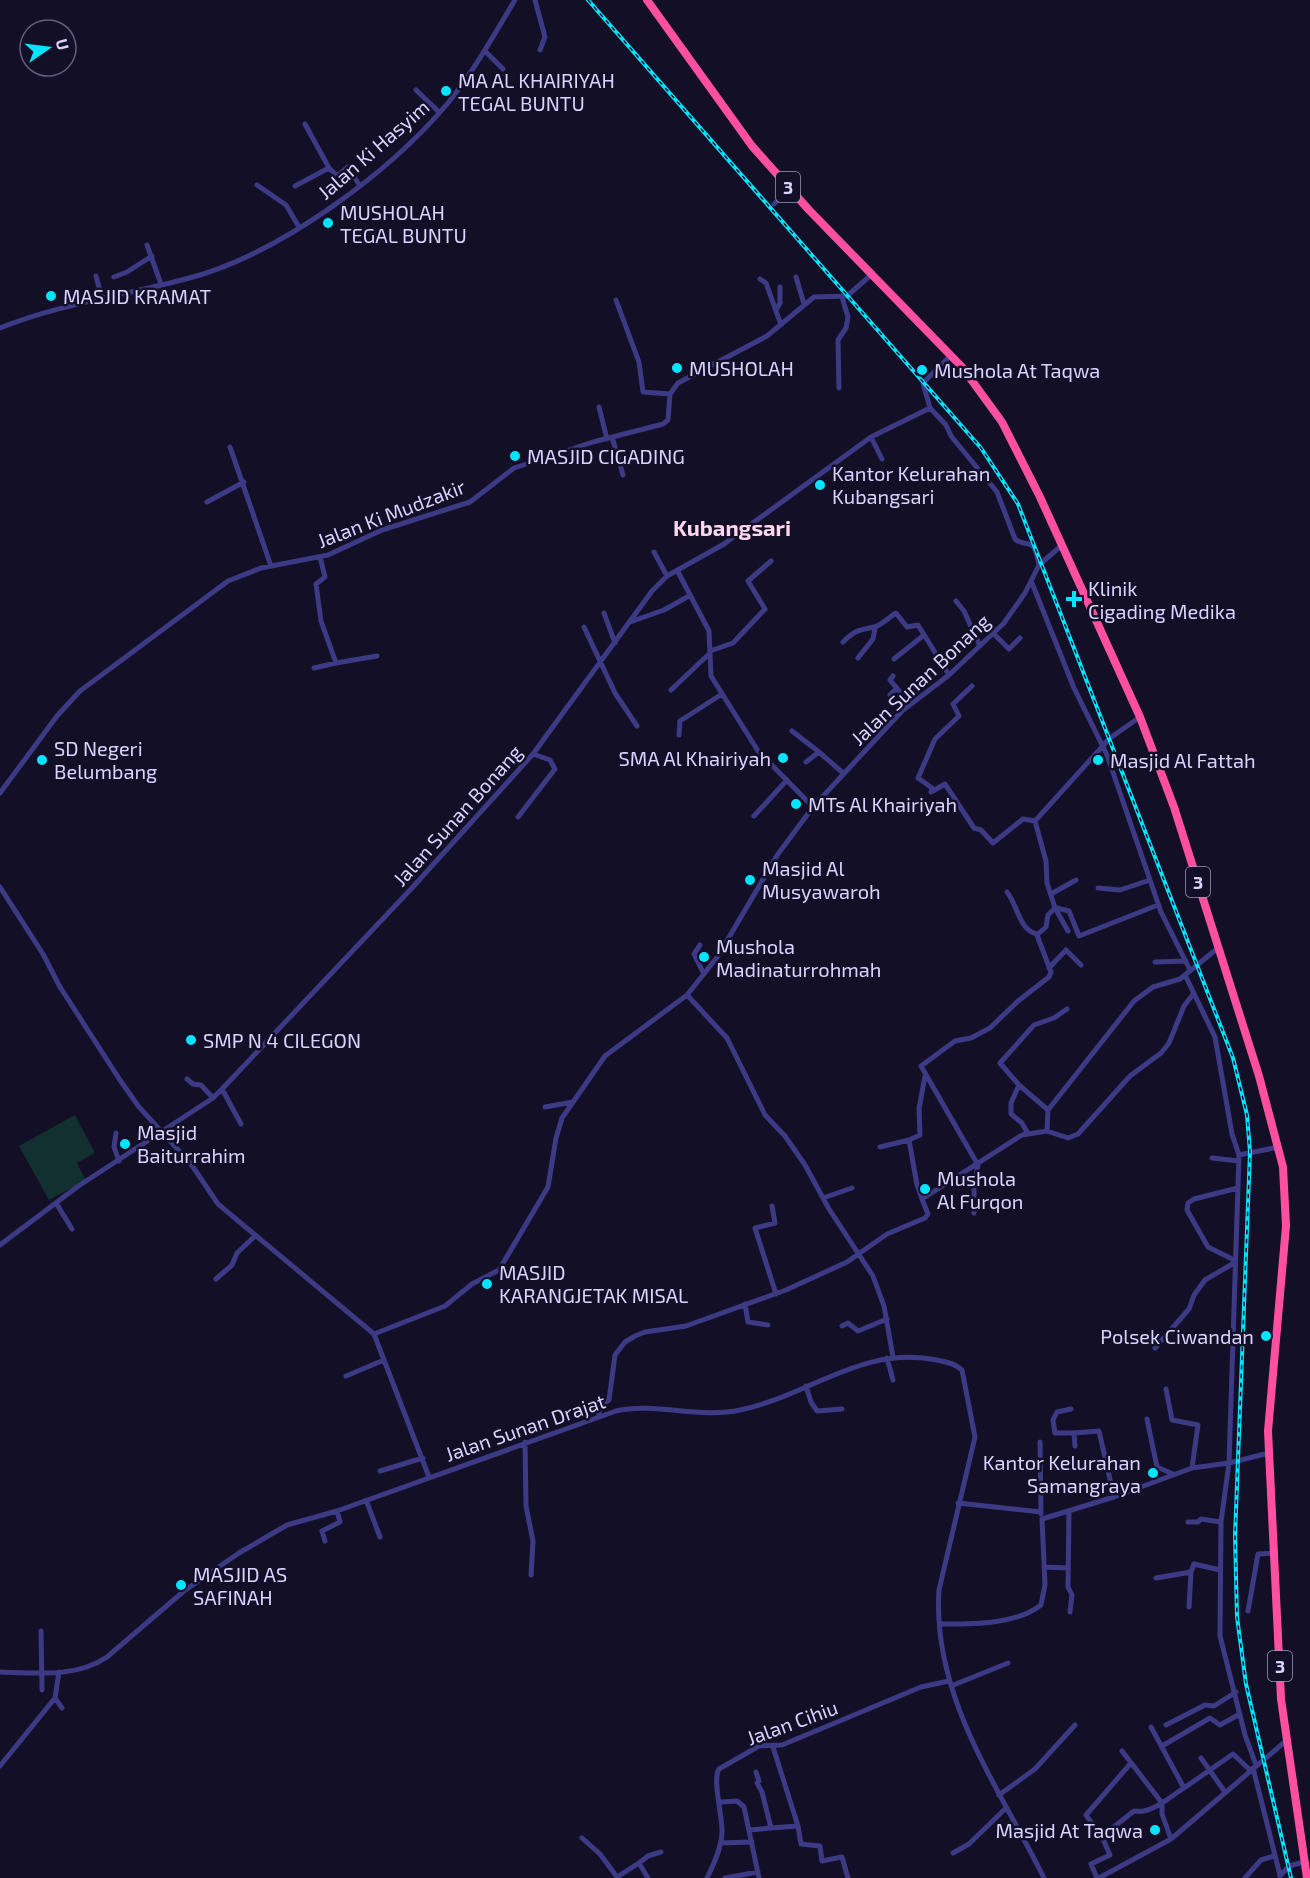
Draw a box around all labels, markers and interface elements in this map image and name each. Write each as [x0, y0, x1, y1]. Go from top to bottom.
north arrow [18, 18, 78, 78]
text: U [52, 37, 74, 52]
place label: MA AL KHAIRIYAH TEGAL BUNTU [458, 68, 615, 115]
marker: MA AL KHAIRIYAH TEGAL BUNTU [439, 84, 453, 98]
street label: Jalan Ki Hasyim [312, 94, 434, 204]
road number: 3 [776, 172, 800, 202]
place label: MUSHOLAH TEGAL BUNTU [340, 200, 467, 247]
marker: MUSHOLAH TEGAL BUNTU [321, 216, 335, 230]
place label: MASJID KRAMAT [63, 284, 211, 308]
marker: MASJID KRAMAT [44, 289, 58, 303]
place label: MUSHOLAH [689, 356, 794, 380]
place label: Mushola At Taqwa [934, 358, 1100, 382]
marker: MUSHOLAH [670, 361, 684, 375]
marker: Mushola At Taqwa [915, 363, 929, 377]
place label: MASJID CIGADING [527, 444, 685, 468]
marker: MASJID CIGADING [508, 449, 522, 463]
place label: Kantor Kelurahan Kubangsari [832, 461, 990, 508]
street label: Jalan Ki Mudzakir [314, 474, 468, 552]
marker: Kantor Kelurahan Kubangsari [813, 478, 827, 492]
district label: Kubangsari [673, 514, 791, 540]
place label: Klinik Cigading Medika [1088, 576, 1236, 623]
marker: Klinik Cigading Medika [1065, 590, 1083, 608]
street label: Jalan Sunan Bonang [846, 608, 994, 750]
place label: SD Negeri Belumbang [54, 736, 157, 783]
street label: Jalan Sunan Bonang [387, 740, 527, 890]
place label: SMA Al Khairiyah [619, 746, 771, 770]
place label: Masjid Al Fattah [1110, 748, 1256, 772]
marker: SMA Al Khairiyah [776, 751, 790, 765]
marker: SD Negeri Belumbang [35, 753, 49, 767]
marker: Masjid Al Fattah [1091, 753, 1105, 767]
place label: MTs Al Khairiyah [808, 792, 957, 816]
marker: MTs Al Khairiyah [789, 797, 803, 811]
place label: Masjid Al Musyawaroh [762, 856, 881, 903]
road number: 3 [1186, 867, 1210, 897]
marker: Masjid Al Musyawaroh [743, 873, 757, 887]
place label: Mushola Madinaturrohmah [716, 934, 881, 981]
marker: Mushola Madinaturrohmah [697, 950, 711, 964]
place label: SMP N 4 CILEGON [203, 1028, 361, 1052]
marker: SMP N 4 CILEGON [184, 1033, 198, 1047]
place label: Masjid Baiturrahim [137, 1120, 245, 1167]
marker: Masjid Baiturrahim [118, 1137, 132, 1151]
place label: Mushola Al Furqon [937, 1166, 1023, 1213]
marker: Mushola Al Furqon [918, 1182, 932, 1196]
place label: MASJID KARANGJETAK MISAL [499, 1260, 688, 1307]
marker: MASJID KARANGJETAK MISAL [480, 1277, 494, 1291]
place label: Polsek Ciwandan [1100, 1324, 1254, 1348]
marker: Polsek Ciwandan [1259, 1329, 1273, 1343]
street label: Jalan Sunan Drajat [442, 1388, 609, 1466]
place label: Kantor Kelurahan Samangraya [983, 1450, 1141, 1497]
marker: Kantor Kelurahan Samangraya [1146, 1466, 1160, 1480]
place label: MASJID AS SAFINAH [193, 1562, 287, 1609]
marker: MASJID AS SAFINAH [174, 1578, 188, 1592]
road number: 3 [1268, 1651, 1292, 1681]
street label: Jalan Cihiu [743, 1694, 841, 1750]
place label: Masjid At Taqwa [996, 1818, 1143, 1842]
marker: Masjid At Taqwa [1148, 1823, 1162, 1837]

